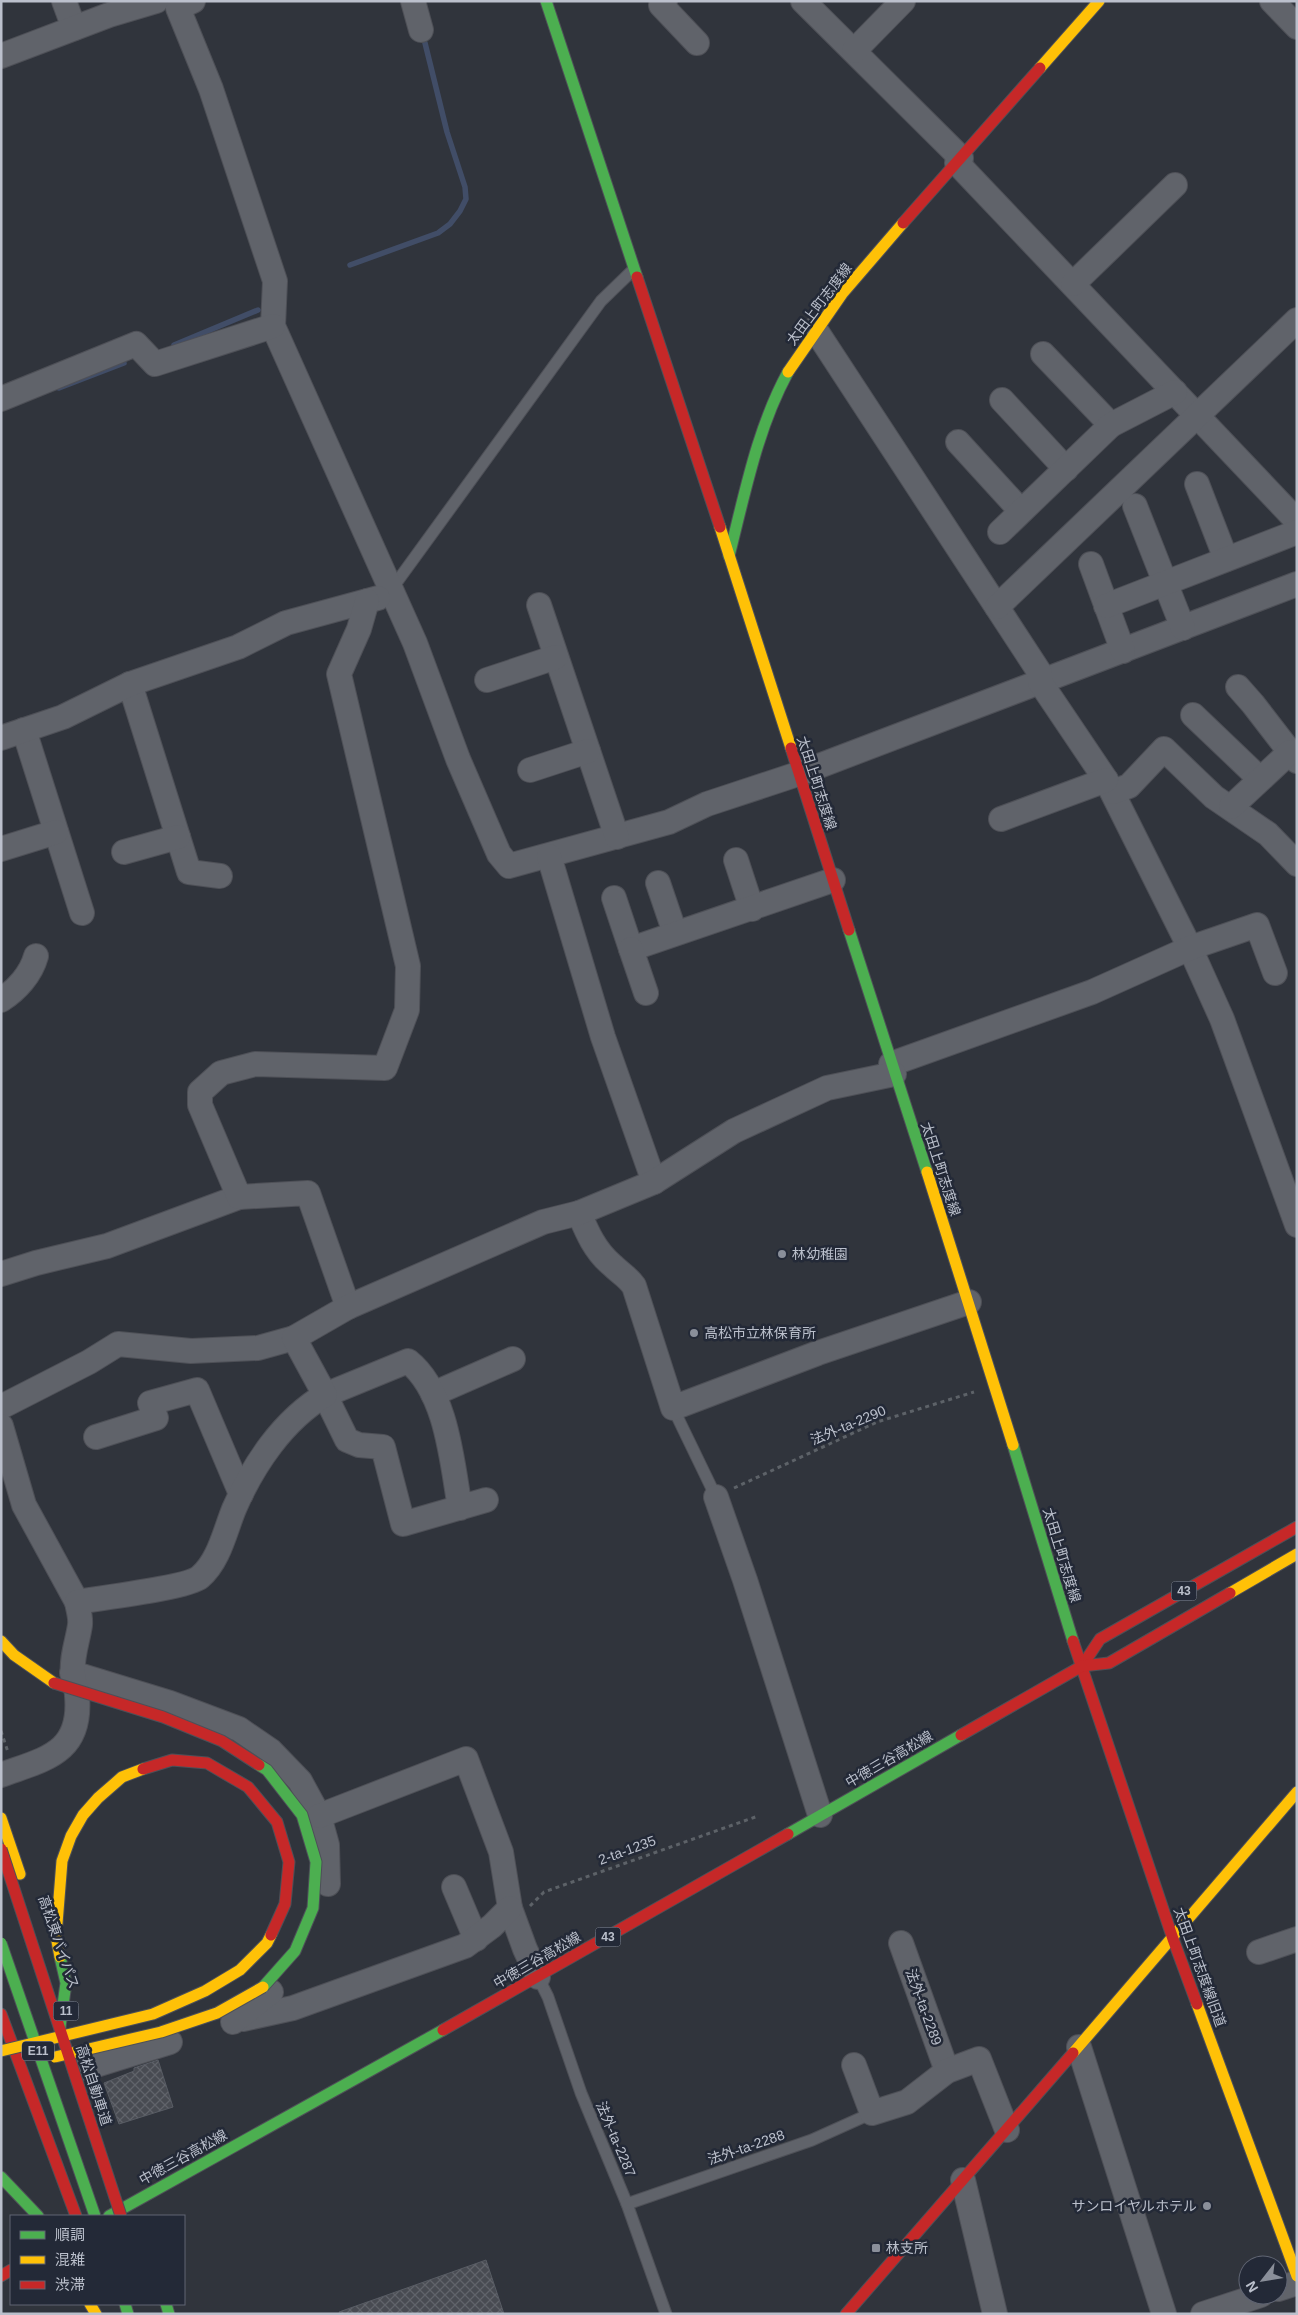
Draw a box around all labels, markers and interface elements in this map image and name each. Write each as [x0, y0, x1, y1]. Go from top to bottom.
street label: 太田上町志度線 [783, 260, 855, 348]
street label: 太田上町志度線 [794, 734, 840, 832]
street label: 太田上町志度線 [918, 1120, 964, 1218]
place label: 林幼稚園 [792, 1246, 848, 1262]
marker: 林幼稚園 [776, 1248, 788, 1260]
place label: 高松市立林保育所 [704, 1325, 816, 1341]
marker: 高松市立林保育所 [688, 1327, 700, 1339]
street label: 法外-ta-2290 [808, 1402, 888, 1448]
street label: 太田上町志度線 [1040, 1506, 1084, 1604]
road number: 43 [1172, 1582, 1196, 1600]
street label: 中徳三谷高松線 [843, 1728, 935, 1790]
street label: 2-ta-1235 [596, 1832, 658, 1868]
street label: 高松東バイパス [36, 1893, 82, 1991]
street label: 太田上町志度線旧道 [1171, 1905, 1229, 2029]
road number: 43 [596, 1928, 620, 1946]
street label: 中徳三谷高松線 [491, 1929, 583, 1991]
street label: 法外-ta-2289 [903, 1967, 945, 2048]
road number: 11 [54, 2002, 78, 2020]
road number: E11 [22, 2042, 54, 2060]
street label: 高松自動車道 [73, 2043, 115, 2127]
street label: 法外-ta-2287 [593, 2099, 639, 2179]
street label: 中徳三谷高松線 [136, 2126, 230, 2188]
street label: 法外-ta-2288 [706, 2126, 787, 2168]
place label: サンロイヤルホテル [1071, 2198, 1197, 2214]
marker: サンロイヤルホテル [1201, 2200, 1213, 2212]
legend [10, 2215, 185, 2305]
text: 順調 [55, 2226, 85, 2243]
place label: 林支所 [886, 2240, 928, 2256]
marker: 林支所 [870, 2242, 882, 2254]
text: 混雑 [55, 2251, 85, 2268]
north arrow [1238, 2255, 1288, 2305]
text: 渋滞 [55, 2276, 85, 2293]
text: N [1242, 2278, 1261, 2295]

